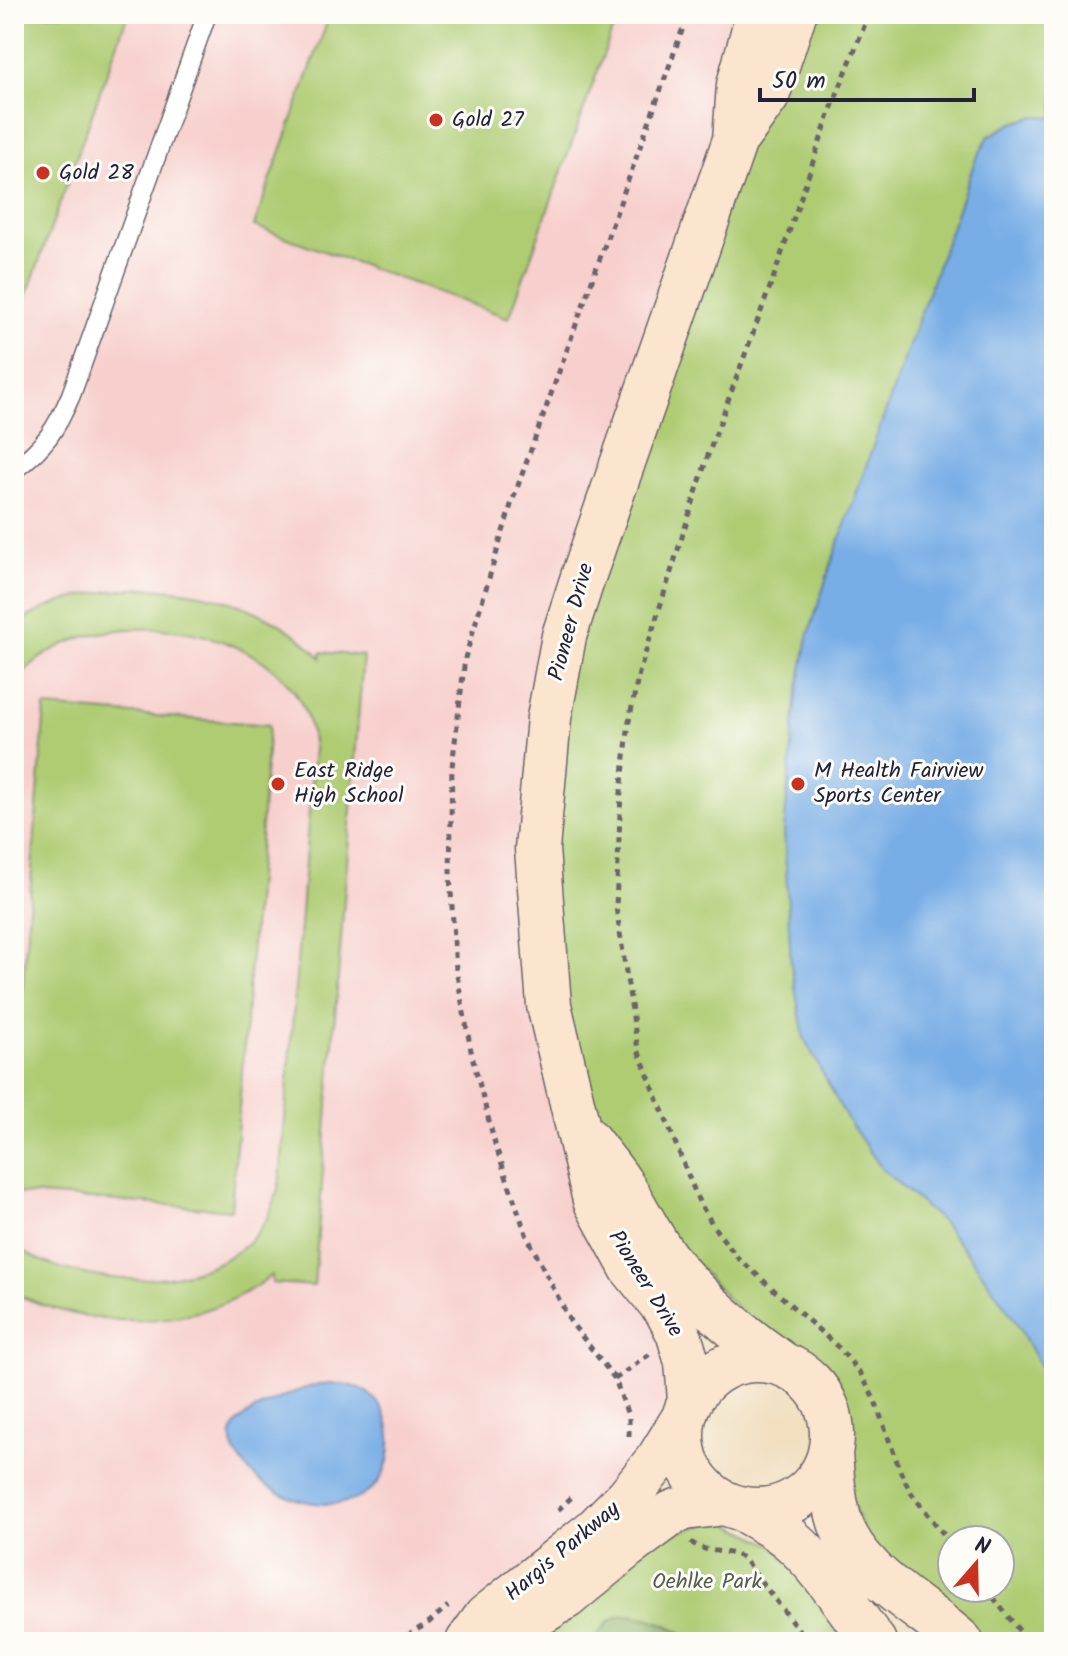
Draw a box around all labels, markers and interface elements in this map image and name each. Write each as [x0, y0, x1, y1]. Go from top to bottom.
scale bar [760, 52, 974, 102]
text: 50 m [772, 62, 826, 101]
place label: Gold 27 [452, 103, 524, 138]
marker: Gold 27 [427, 111, 445, 129]
place label: Gold 28 [59, 156, 134, 191]
marker: Gold 28 [34, 164, 52, 182]
street label: Pioneer Drive [539, 559, 605, 685]
place label: East Ridge High School [294, 754, 404, 814]
place label: M Health Fairview Sports Center [814, 754, 983, 814]
marker: East Ridge High School [269, 775, 287, 793]
marker: M Health Fairview Sports Center [789, 775, 807, 793]
street label: Pioneer Drive [598, 1224, 692, 1345]
street label: Hargis Parkway [498, 1493, 629, 1611]
north arrow [936, 1524, 1016, 1604]
text: N [969, 1529, 995, 1566]
park label: Oehlke Park [652, 1565, 762, 1600]

